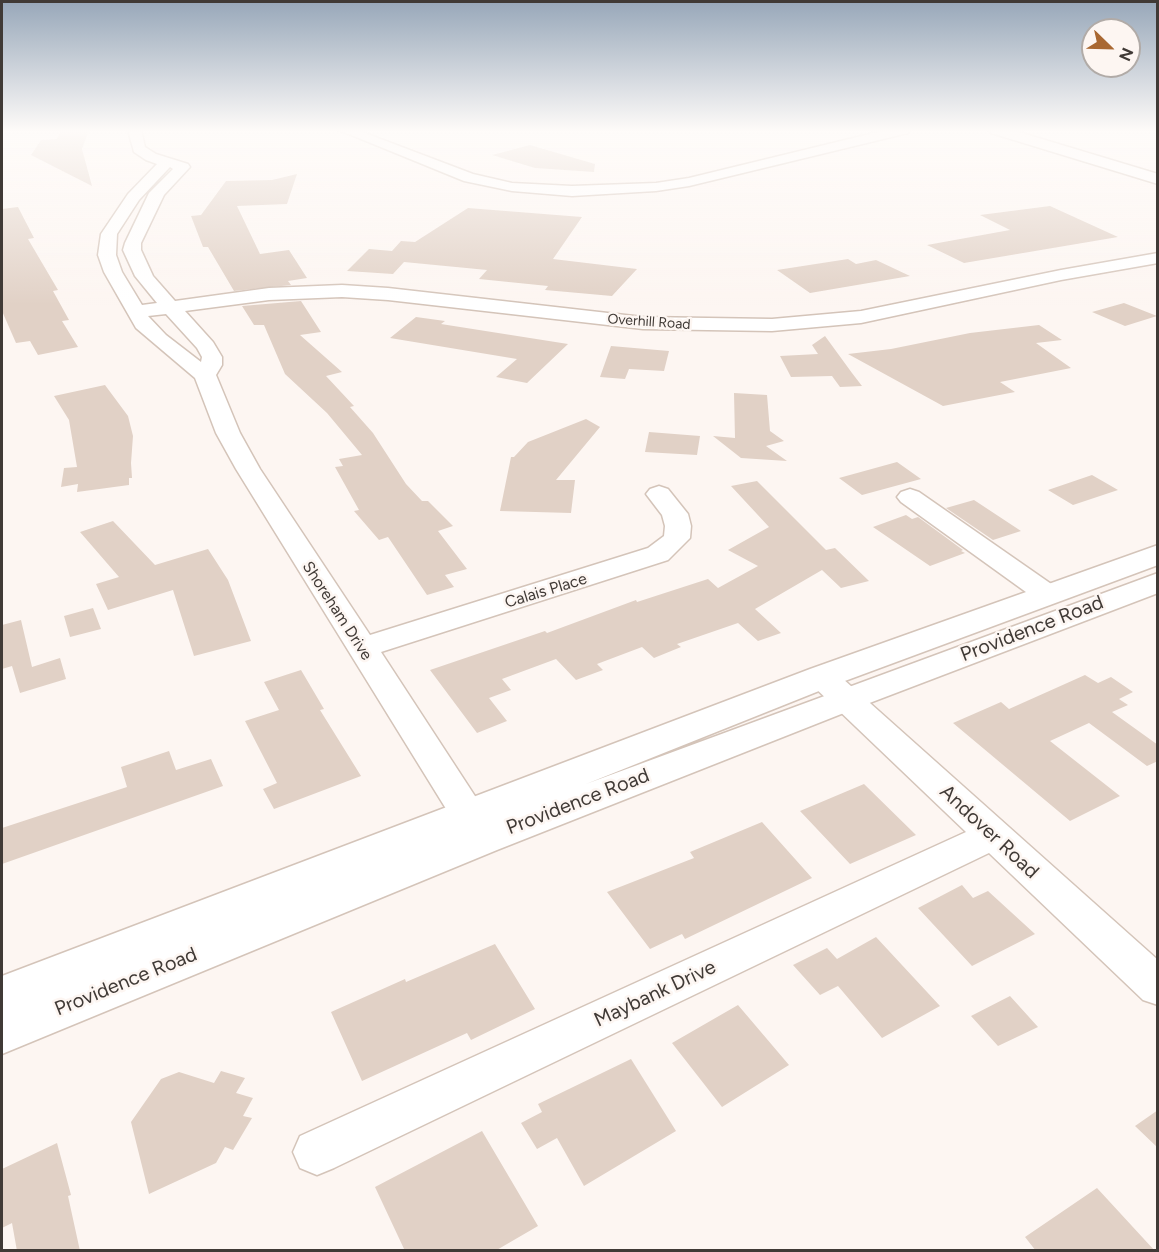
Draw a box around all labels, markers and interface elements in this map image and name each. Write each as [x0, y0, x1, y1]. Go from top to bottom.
north arrow [1081, 18, 1141, 78]
text: N [1115, 45, 1137, 64]
street label: Overhill Road [607, 311, 691, 333]
street label: Shoreham Drive [298, 558, 376, 664]
street label: Calais Place [503, 569, 589, 613]
street label: Providence Road [957, 591, 1107, 667]
street label: Providence Road [503, 764, 653, 840]
street label: Andover Road [935, 780, 1043, 884]
street label: Providence Road [51, 943, 201, 1021]
street label: Maybank Drive [590, 955, 720, 1033]

